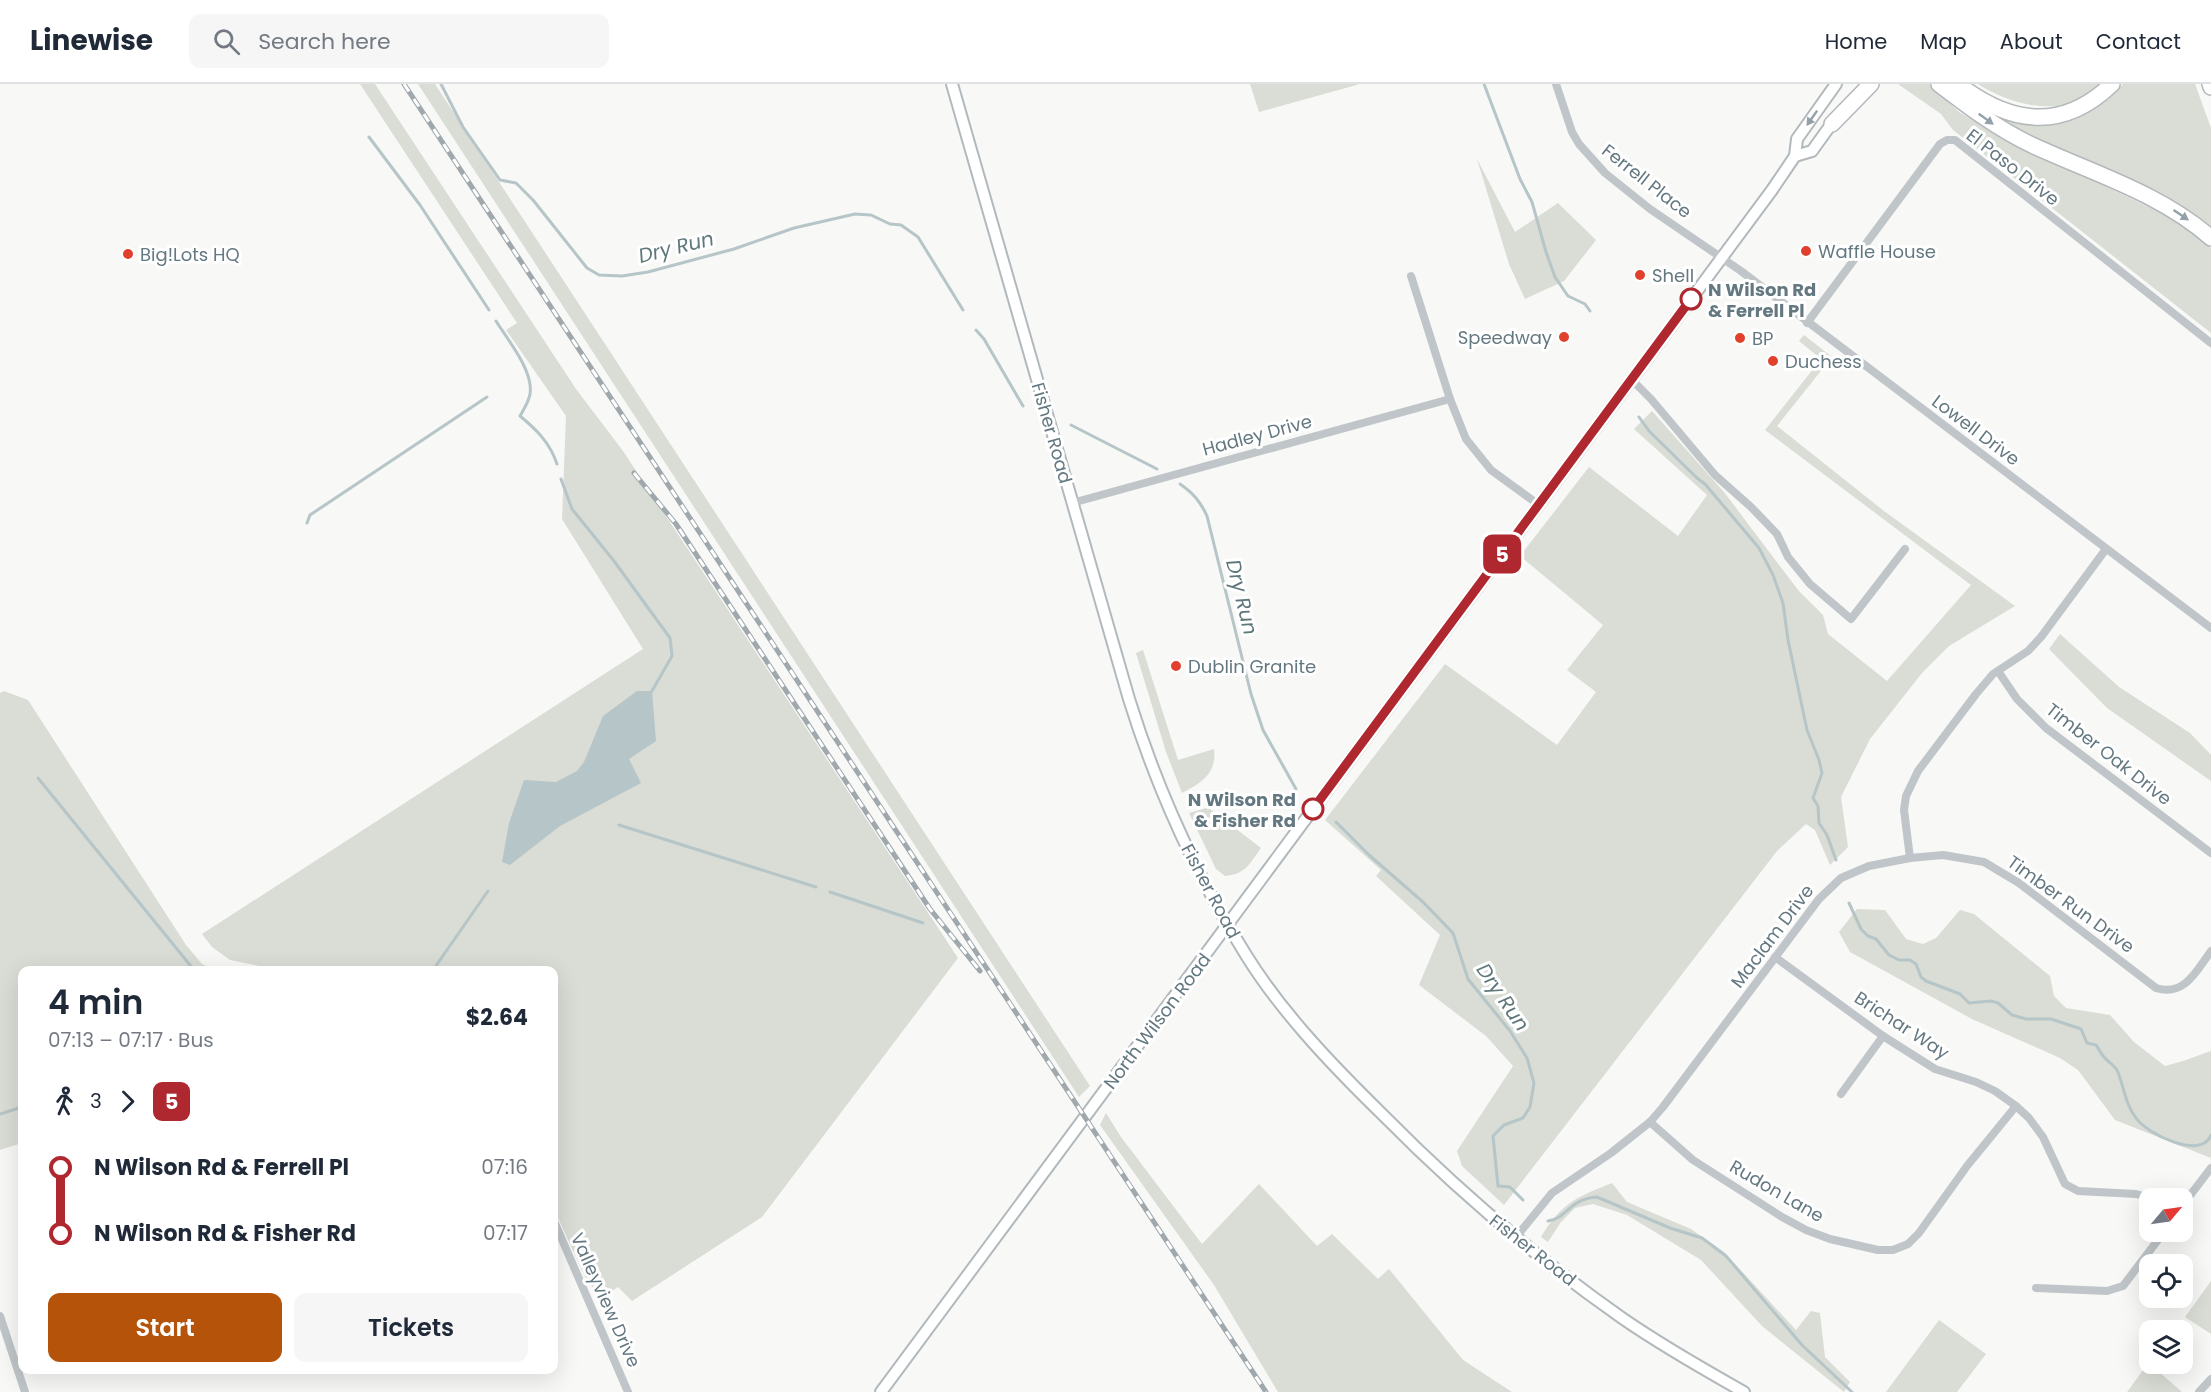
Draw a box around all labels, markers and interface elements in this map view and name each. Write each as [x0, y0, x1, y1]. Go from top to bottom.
search box [189, 14, 609, 68]
text: Linewise [30, 21, 153, 60]
icon: search [210, 25, 243, 58]
text: Search here [258, 26, 391, 57]
text: Home [1825, 27, 1887, 56]
text: Map [1920, 27, 1967, 56]
text: About [2000, 27, 2063, 56]
text: Contact [2096, 27, 2181, 56]
one-way arrow [1806, 110, 1818, 126]
one-way arrow [1978, 113, 1994, 125]
street label: El Paso Drive [1961, 123, 2065, 211]
street label: Ferrell Place [1597, 138, 1697, 224]
one-way arrow [2173, 209, 2189, 220]
water label: Dry Run [635, 224, 717, 270]
place label: Waffle House [1818, 239, 1936, 264]
place label: Big!Lots HQ [140, 242, 240, 267]
marker: Waffle House [1799, 244, 1813, 258]
marker: Big!Lots HQ [121, 247, 135, 261]
place label: Shell [1652, 263, 1694, 288]
marker: Shell [1633, 268, 1647, 282]
place label: N Wilson Rd & Ferrell Pl [1708, 277, 1816, 323]
marker: N Wilson Rd & Ferrell Pl [1680, 288, 1702, 310]
place label: Speedway [1458, 325, 1552, 350]
place label: BP [1752, 326, 1773, 351]
marker: Speedway [1557, 330, 1571, 344]
marker: BP [1733, 331, 1747, 345]
place label: Duchess [1785, 349, 1862, 374]
marker: Duchess [1766, 354, 1780, 368]
street label: Fisher Road [1026, 380, 1078, 486]
street label: Lowell Drive [1927, 389, 2025, 471]
street label: Hadley Drive [1199, 408, 1315, 462]
line badge: 5 [1482, 534, 1522, 574]
text: 5 [1495, 540, 1509, 569]
water label: Dry Run [1219, 556, 1265, 638]
place label: Dublin Granite [1188, 654, 1316, 679]
marker: Dublin Granite [1169, 659, 1183, 673]
street label: Timber Oak Drive [2041, 697, 2177, 811]
place label: N Wilson Rd & Fisher Rd [1188, 787, 1296, 833]
marker: N Wilson Rd & Fisher Rd [1302, 798, 1324, 820]
street label: Fisher Road [1176, 839, 1246, 943]
street label: Timber Run Drive [2002, 849, 2140, 959]
street label: Maclam Drive [1725, 879, 1819, 993]
street label: North Wilson Road [1098, 948, 1216, 1094]
water label: Dry Run [1470, 957, 1536, 1037]
text: 4 min [48, 979, 143, 1026]
street label: Brichar Way [1850, 985, 1954, 1065]
text: $2.64 [466, 1002, 528, 1033]
text: 07:13 – 07:17 · Bus [48, 1026, 214, 1054]
icon: walk [48, 1085, 81, 1118]
icon: forward [111, 1085, 144, 1118]
text: 3 [90, 1087, 102, 1115]
text: 5 [165, 1087, 178, 1116]
text: N Wilson Rd & Ferrell Pl [94, 1152, 349, 1183]
text: 07:16 [481, 1153, 528, 1181]
street label: Rudon Lane [1725, 1154, 1829, 1228]
north arrow [2139, 1188, 2193, 1242]
map controls [2139, 1188, 2193, 1374]
street label: Fisher Road [1484, 1208, 1582, 1292]
text: N Wilson Rd & Fisher Rd [94, 1218, 356, 1249]
text: 07:17 [483, 1219, 528, 1247]
street label: Valleyview Drive [565, 1229, 647, 1371]
button: locate [2139, 1254, 2193, 1308]
button: Start [48, 1293, 282, 1362]
button: Tickets [294, 1293, 528, 1362]
button: layers [2139, 1320, 2193, 1374]

